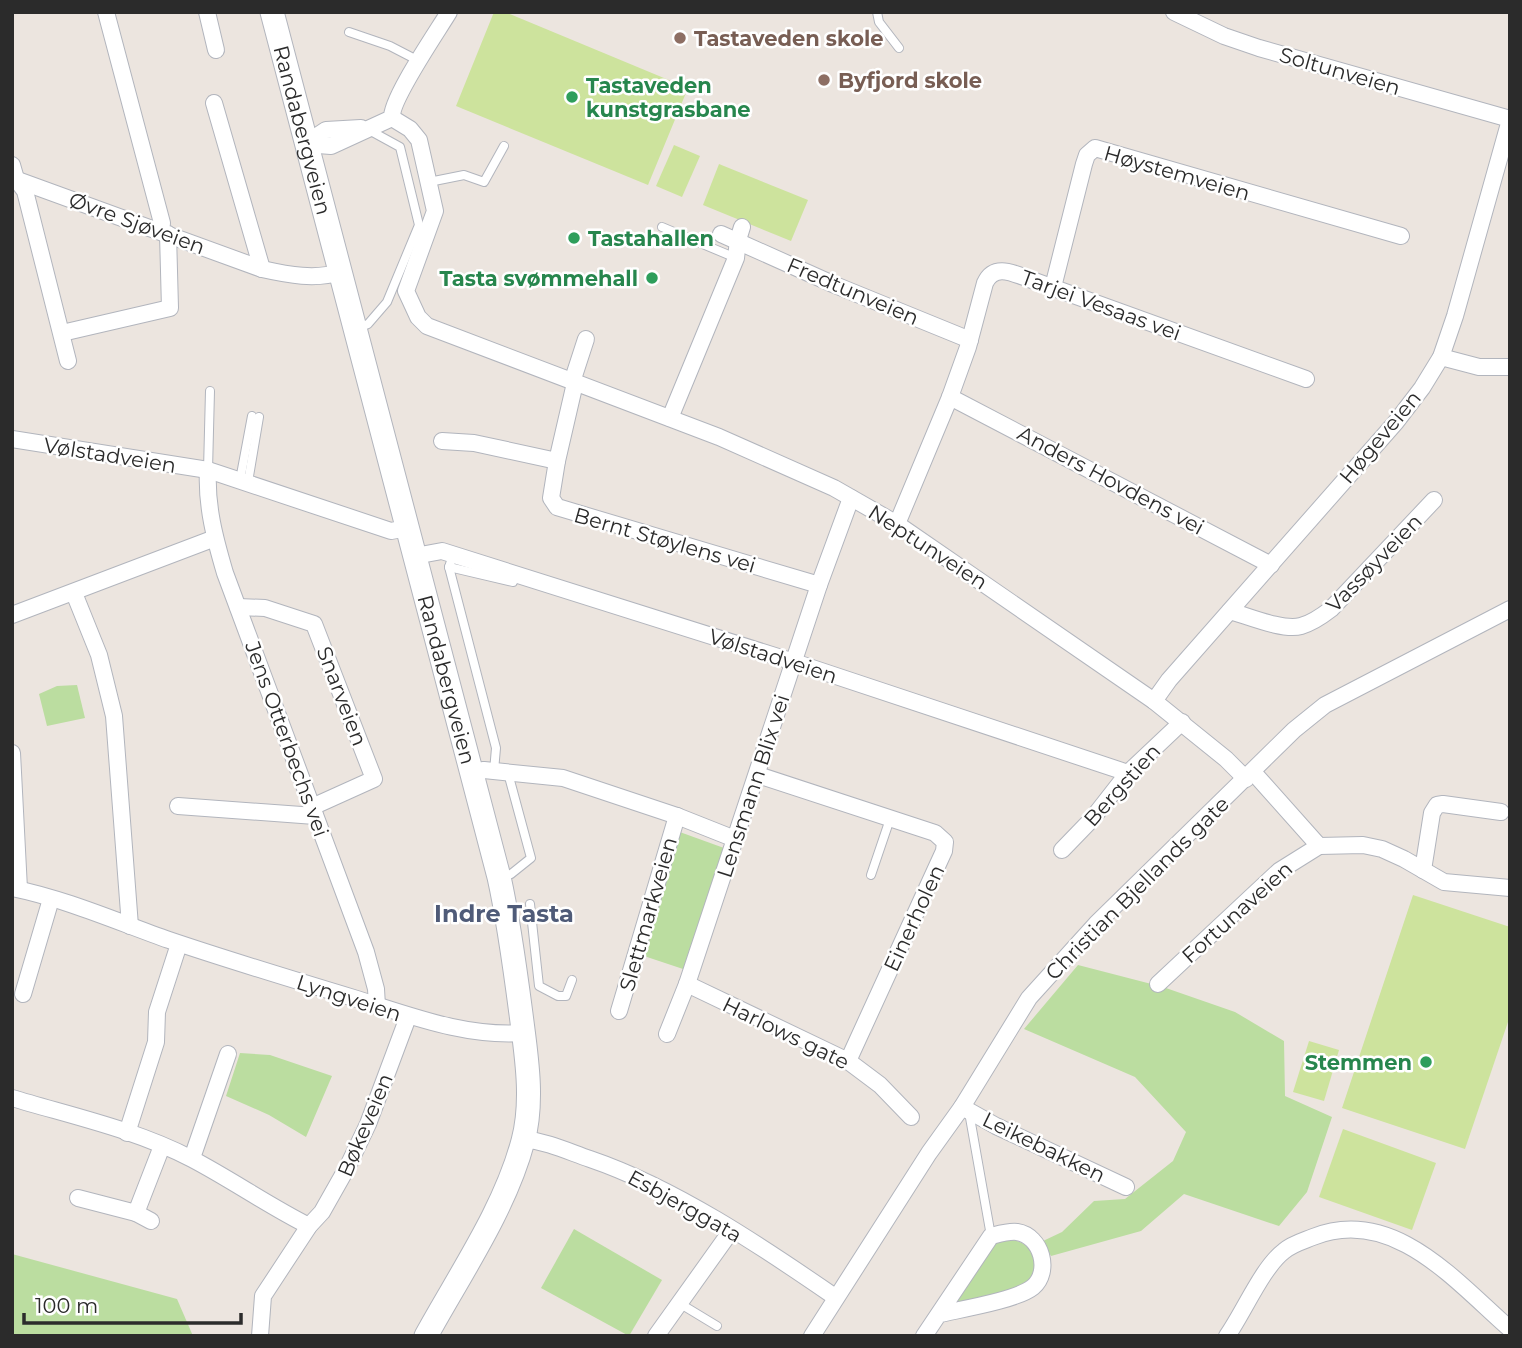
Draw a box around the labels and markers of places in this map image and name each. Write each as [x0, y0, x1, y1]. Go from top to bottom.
place label: Tastaveden skole [694, 26, 884, 51]
marker: Tastaveden skole [672, 30, 688, 46]
place label: Byfjord skole [838, 68, 982, 93]
marker: Byfjord skole [816, 72, 832, 88]
place label: Tastaveden kunstgrasbane [586, 73, 750, 122]
marker: Tastaveden kunstgrasbane [564, 89, 580, 105]
place label: Tastahallen [588, 226, 714, 251]
marker: Tastahallen [566, 230, 582, 246]
place label: Tasta svømmehall [439, 266, 638, 291]
marker: Tasta svømmehall [644, 270, 660, 286]
place label: Stemmen [1305, 1050, 1412, 1075]
marker: Stemmen [1418, 1054, 1434, 1070]

